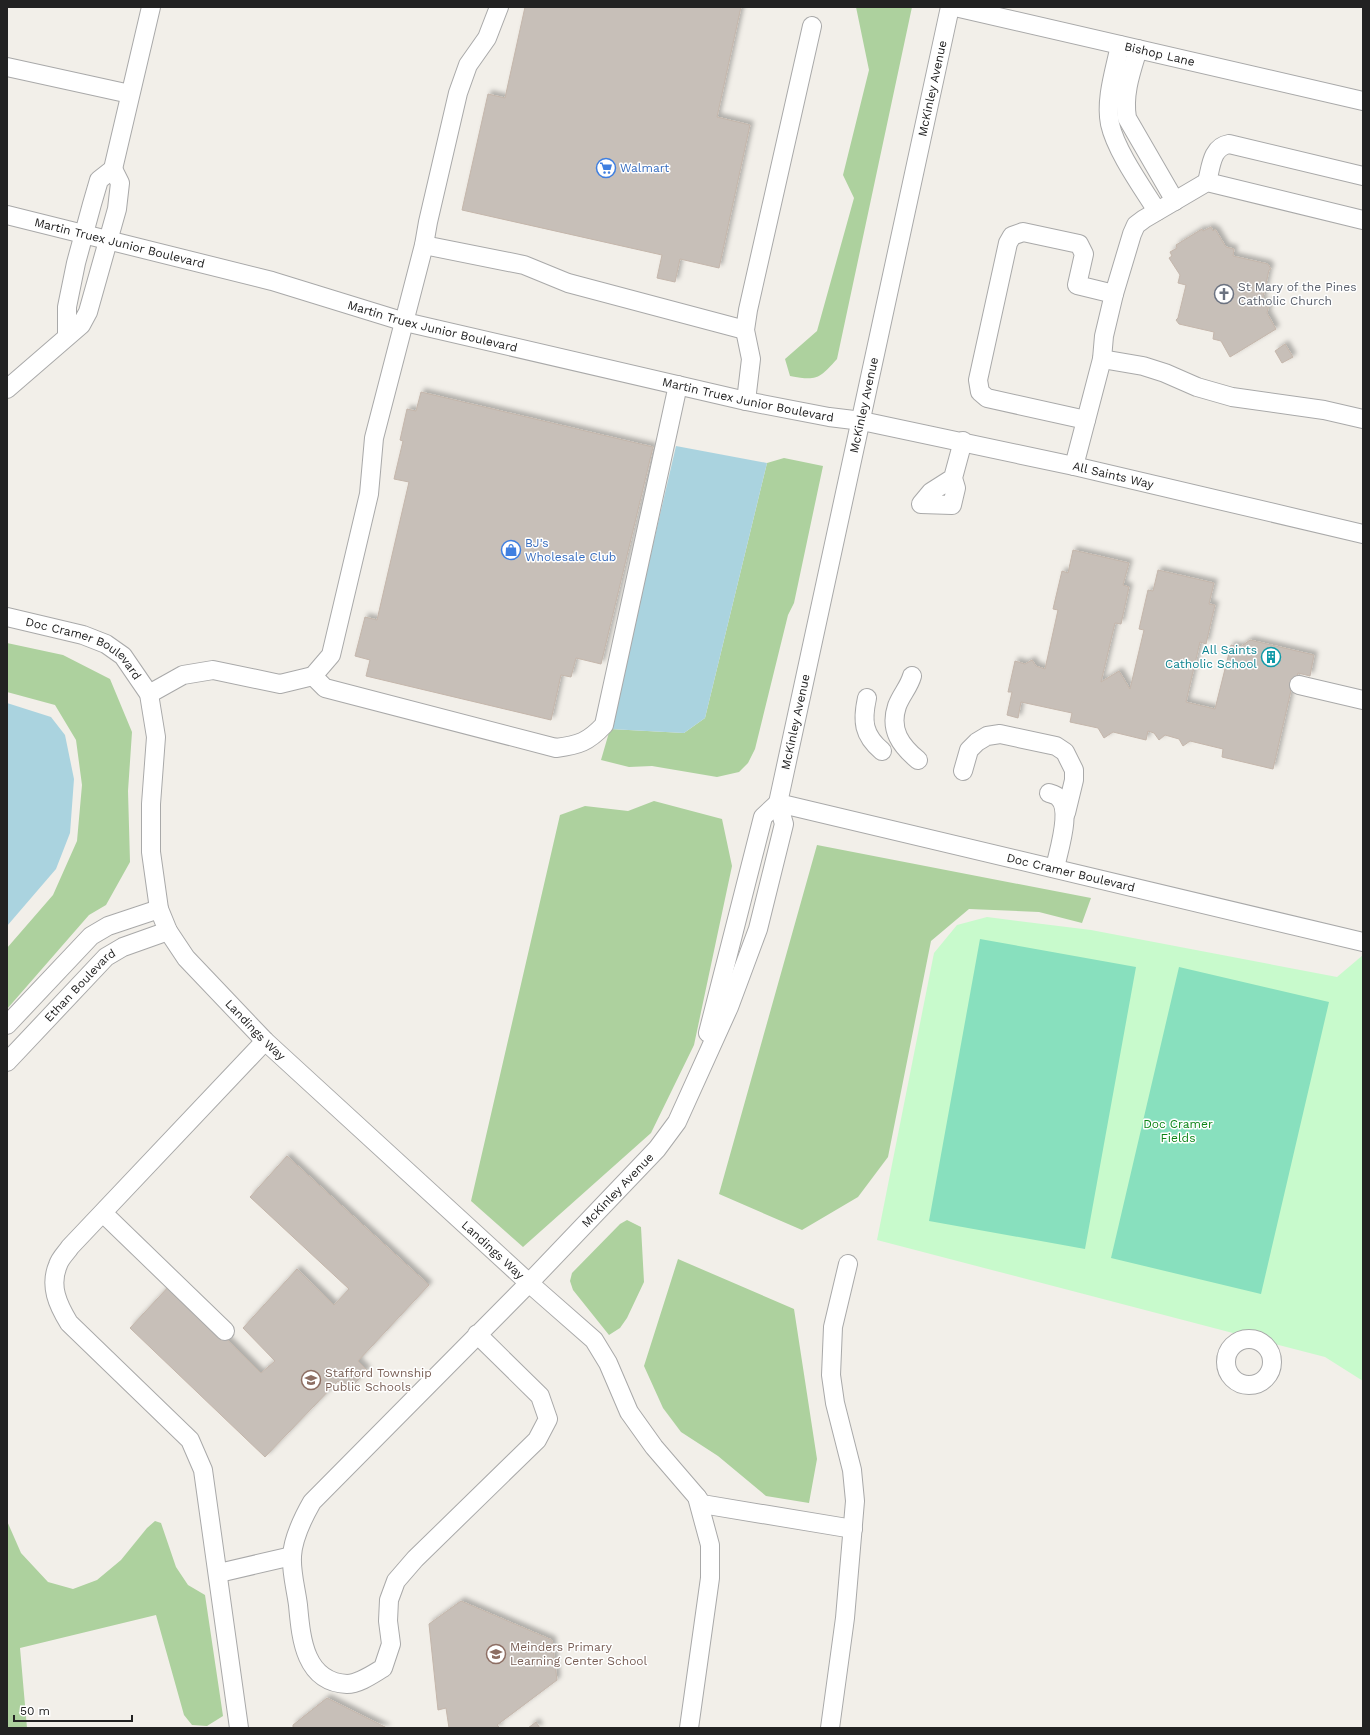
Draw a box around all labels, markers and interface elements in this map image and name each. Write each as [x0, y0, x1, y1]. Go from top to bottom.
street label: McKinley Avenue [915, 39, 950, 138]
street label: Bishop Lane [1123, 39, 1196, 69]
supermarket icon: Walmart [595, 157, 617, 179]
place label: Walmart [620, 161, 669, 175]
street label: Martin Truex Junior Boulevard [33, 215, 206, 271]
place label: St Mary of the Pines Catholic Church [1238, 280, 1357, 308]
church icon: St Mary of the Pines Catholic Church [1213, 283, 1235, 305]
street label: Martin Truex Junior Boulevard [346, 298, 519, 355]
street label: McKinley Avenue [847, 356, 881, 454]
street label: Martin Truex Junior Boulevard [661, 375, 835, 425]
street label: All Saints Way [1071, 459, 1156, 492]
place label: BJ's Wholesale Club [525, 536, 616, 564]
shop icon: BJ's Wholesale Club [500, 539, 522, 561]
street label: Doc Cramer Boulevard [24, 615, 144, 682]
place label: All Saints Catholic School [1165, 643, 1257, 671]
building icon: All Saints Catholic School [1260, 646, 1282, 668]
street label: McKinley Avenue [778, 673, 813, 771]
street label: Doc Cramer Boulevard [1005, 851, 1136, 895]
street label: Ethan Boulevard [42, 946, 118, 1025]
street label: Landings Way [222, 997, 289, 1064]
park label: Doc Cramer Fields [1143, 1117, 1213, 1145]
street label: McKinley Avenue [579, 1150, 657, 1230]
street label: Landings Way [459, 1218, 528, 1283]
place label: Stafford Township Public Schools [325, 1366, 432, 1394]
school or university icon: Stafford Township Public Schools [300, 1369, 322, 1391]
place label: Meinders Primary Learning Center School [510, 1640, 648, 1668]
school or university icon: Meinders Primary Learning Center School [485, 1643, 507, 1665]
scale bar [14, 1697, 132, 1723]
text: 50 m [20, 1704, 50, 1718]

